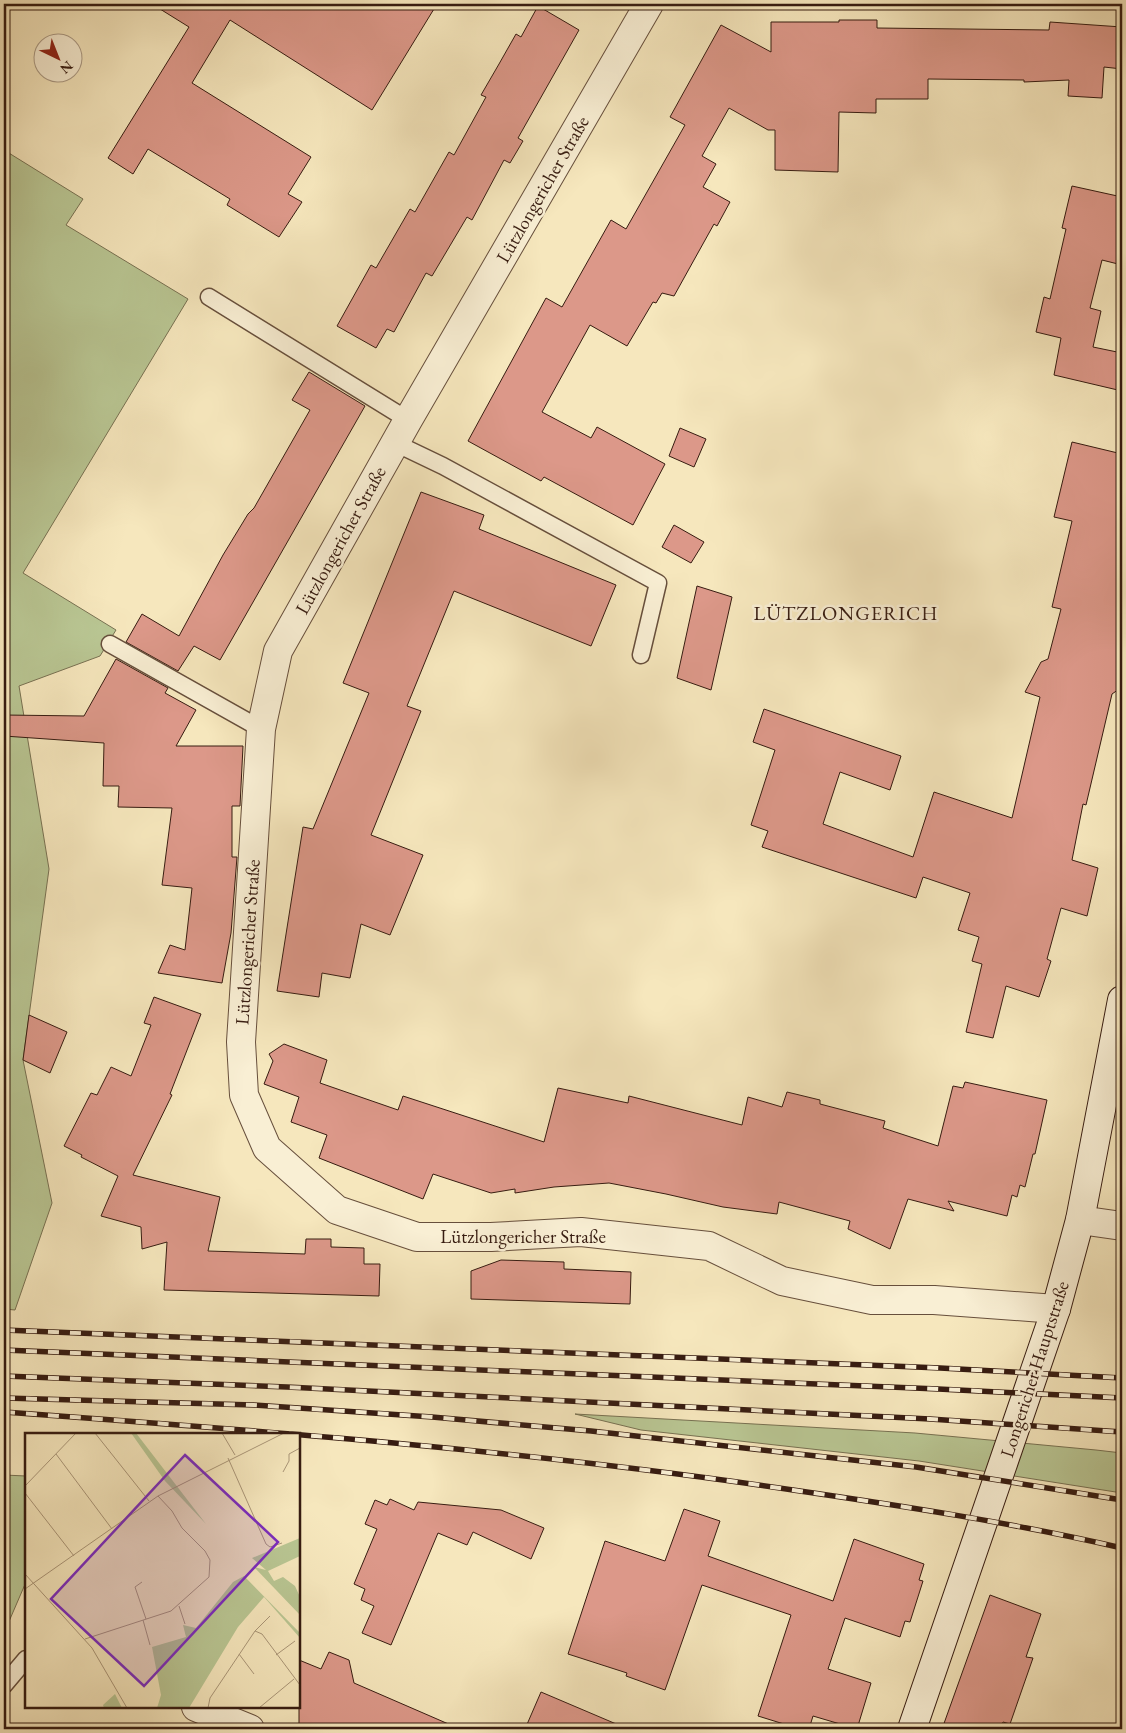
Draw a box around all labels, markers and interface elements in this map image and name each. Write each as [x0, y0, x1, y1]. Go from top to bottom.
north arrow [32, 32, 82, 82]
text: N [56, 57, 77, 78]
street label: Lützlongericher Straße [490, 111, 595, 267]
street label: Lützlongericher Straße [289, 462, 392, 619]
district label: LÜTZLONGERICH [754, 600, 939, 626]
street label: Lützlongericher Straße [229, 859, 266, 1026]
street label: Lützlongericher Straße [440, 1224, 606, 1249]
street label: Longericher Hauptstraße [994, 1278, 1075, 1461]
inset map [25, 1433, 300, 1708]

